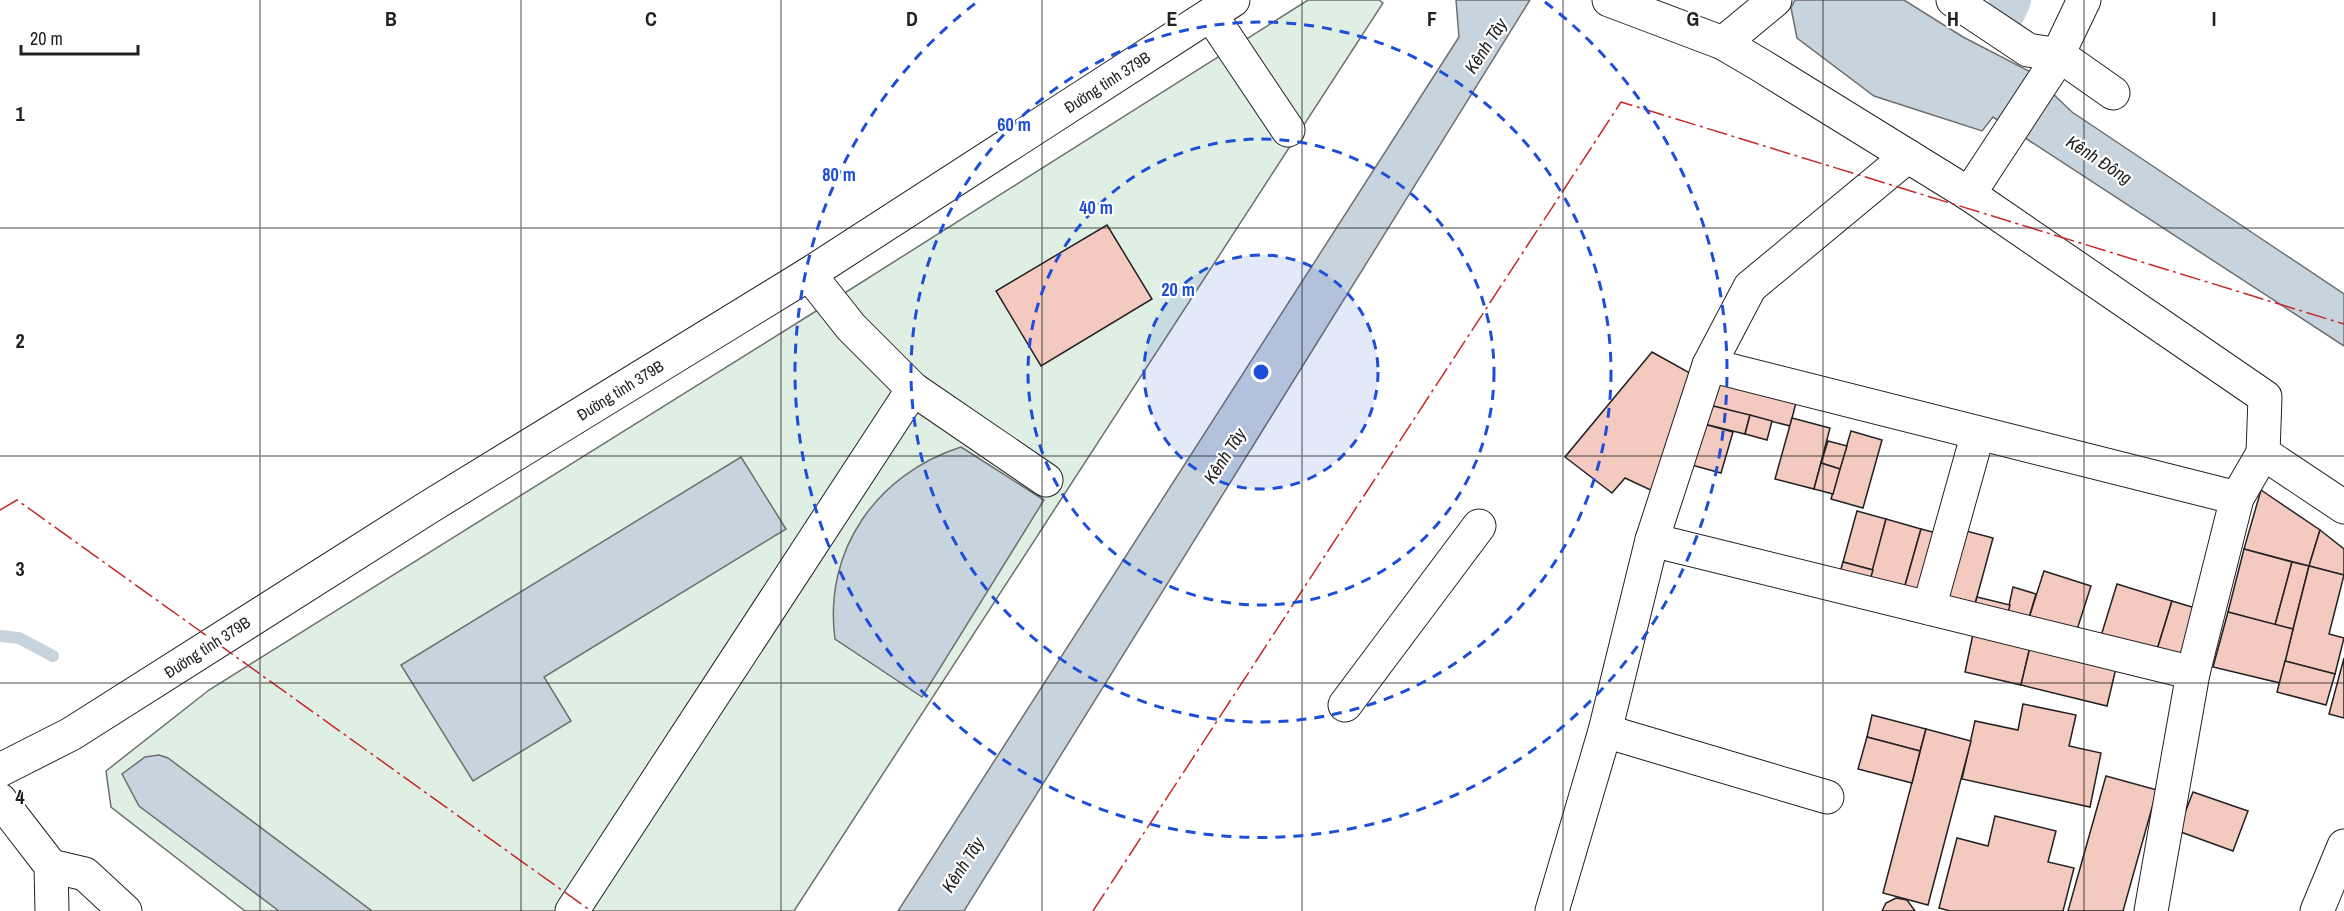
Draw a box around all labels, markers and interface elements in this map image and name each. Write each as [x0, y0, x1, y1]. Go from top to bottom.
text: B [385, 5, 397, 32]
text: C [645, 5, 657, 32]
text: D [906, 5, 918, 32]
text: E [1167, 5, 1178, 32]
text: F [1427, 5, 1437, 32]
text: G [1687, 5, 1699, 32]
text: H [1947, 5, 1959, 32]
text: I [2212, 5, 2216, 32]
water label: Kênh Tây [1458, 12, 1514, 78]
scale bar [21, 18, 138, 56]
text: 20 m [30, 26, 63, 51]
street label: Đường tỉnh 379B [1060, 46, 1154, 118]
text: 1 [15, 100, 25, 127]
text: 60 m [997, 112, 1031, 137]
water label: Kênh Đông [2061, 129, 2137, 190]
text: 80 m [822, 162, 856, 187]
text: 40 m [1079, 195, 1113, 220]
text: 20 m [1161, 277, 1195, 302]
text: 2 [15, 327, 25, 354]
street label: Đường tỉnh 379B [572, 354, 668, 425]
centre of rings [1251, 362, 1271, 382]
water label: Kênh Tây [1197, 422, 1253, 488]
text: 3 [15, 555, 25, 582]
street label: Đường tỉnh 379B [160, 611, 254, 683]
text: 4 [15, 783, 25, 810]
water label: Kênh Tây [935, 831, 991, 897]

